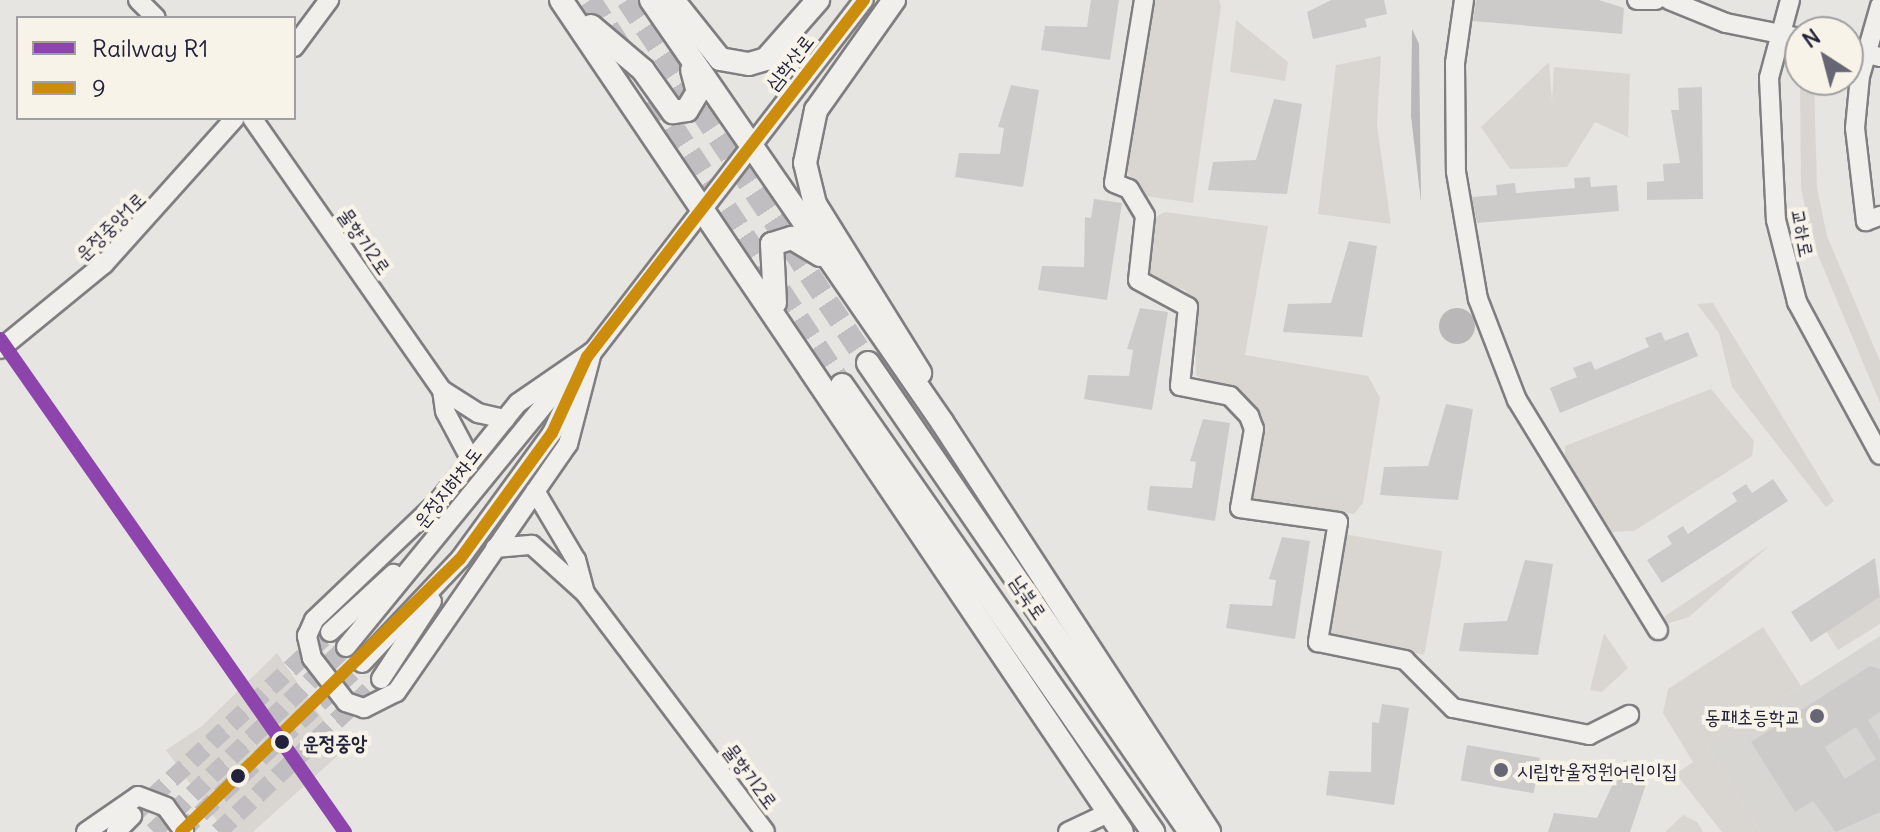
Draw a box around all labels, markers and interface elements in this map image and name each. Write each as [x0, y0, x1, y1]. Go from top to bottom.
legend [16, 16, 296, 120]
north arrow [1784, 16, 1864, 96]
text: N [1797, 22, 1825, 54]
street label: 심학산로 [760, 29, 818, 95]
text: Railway R1 [92, 33, 208, 63]
text: 9 [92, 73, 106, 103]
street label: 운정중앙1로 [70, 187, 150, 265]
street label: 물향기2로 [334, 203, 396, 279]
street label: 교하로 [1787, 207, 1819, 259]
street label: 운정지하차도 [408, 442, 486, 532]
street label: 남북로 [1006, 570, 1052, 624]
place label: 동패초등학교 [1704, 704, 1801, 728]
marker: 동패초등학교 [1808, 707, 1826, 725]
marker: 운정중앙 [268, 728, 296, 756]
place label: 운정중앙 [303, 730, 367, 754]
street label: 물향기2로 [719, 739, 783, 813]
place label: 시립한울정원어린이집 [1517, 758, 1678, 782]
marker: 시립한울정원어린이집 [1492, 761, 1510, 779]
unlabelled marker [230, 768, 246, 784]

